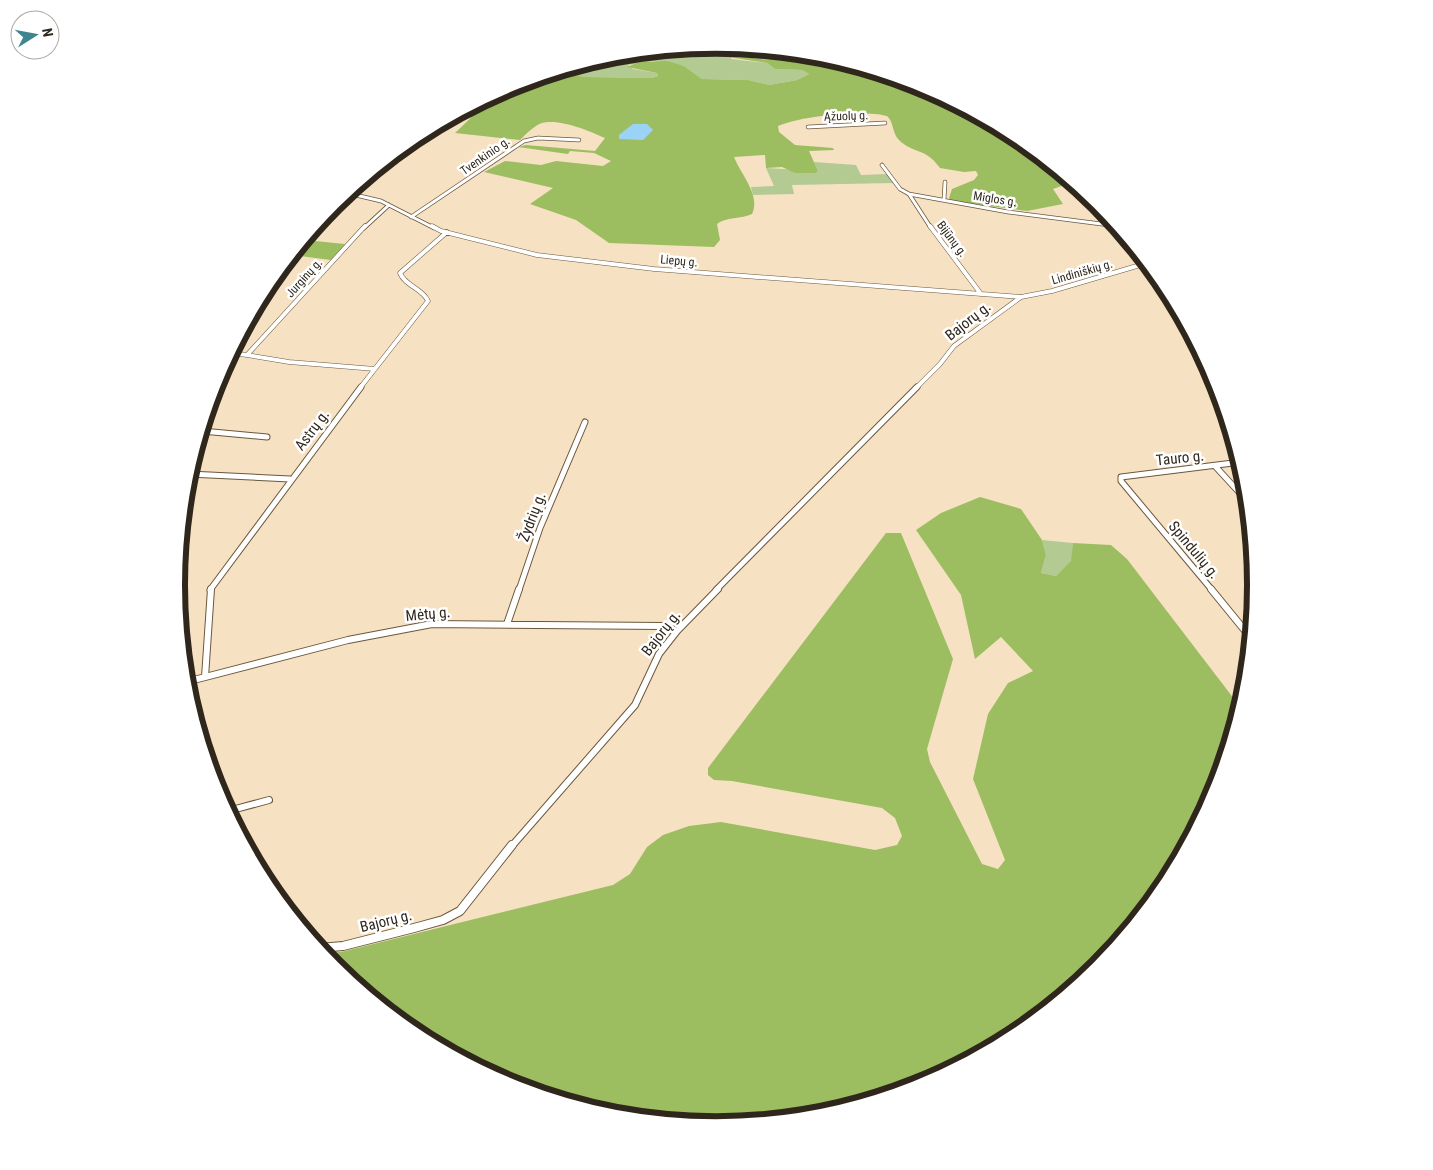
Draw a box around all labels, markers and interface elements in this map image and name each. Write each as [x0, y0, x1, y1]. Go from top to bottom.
north arrow [10, 10, 60, 60]
text: N [39, 27, 56, 38]
street label: Ąžuolų g. [824, 108, 868, 124]
street label: Tvenkinio g. [458, 134, 512, 178]
street label: Miglos g. [972, 189, 1018, 209]
street label: Bijūnų g. [934, 218, 970, 260]
street label: Liepų g. [660, 252, 698, 270]
street label: Jurginų g. [283, 256, 325, 300]
street label: Lindiniškių g. [1050, 257, 1114, 287]
street label: Bajorų g. [942, 298, 994, 344]
street label: Astrų g. [291, 406, 333, 454]
street label: Tauro g. [1155, 447, 1205, 469]
street label: Žydrių g. [514, 490, 550, 544]
street label: Spindulių g. [1165, 518, 1223, 582]
street label: Mėtų g. [405, 603, 451, 625]
street label: Bajorų g. [638, 607, 684, 659]
street label: Bajorų g. [358, 906, 414, 936]

